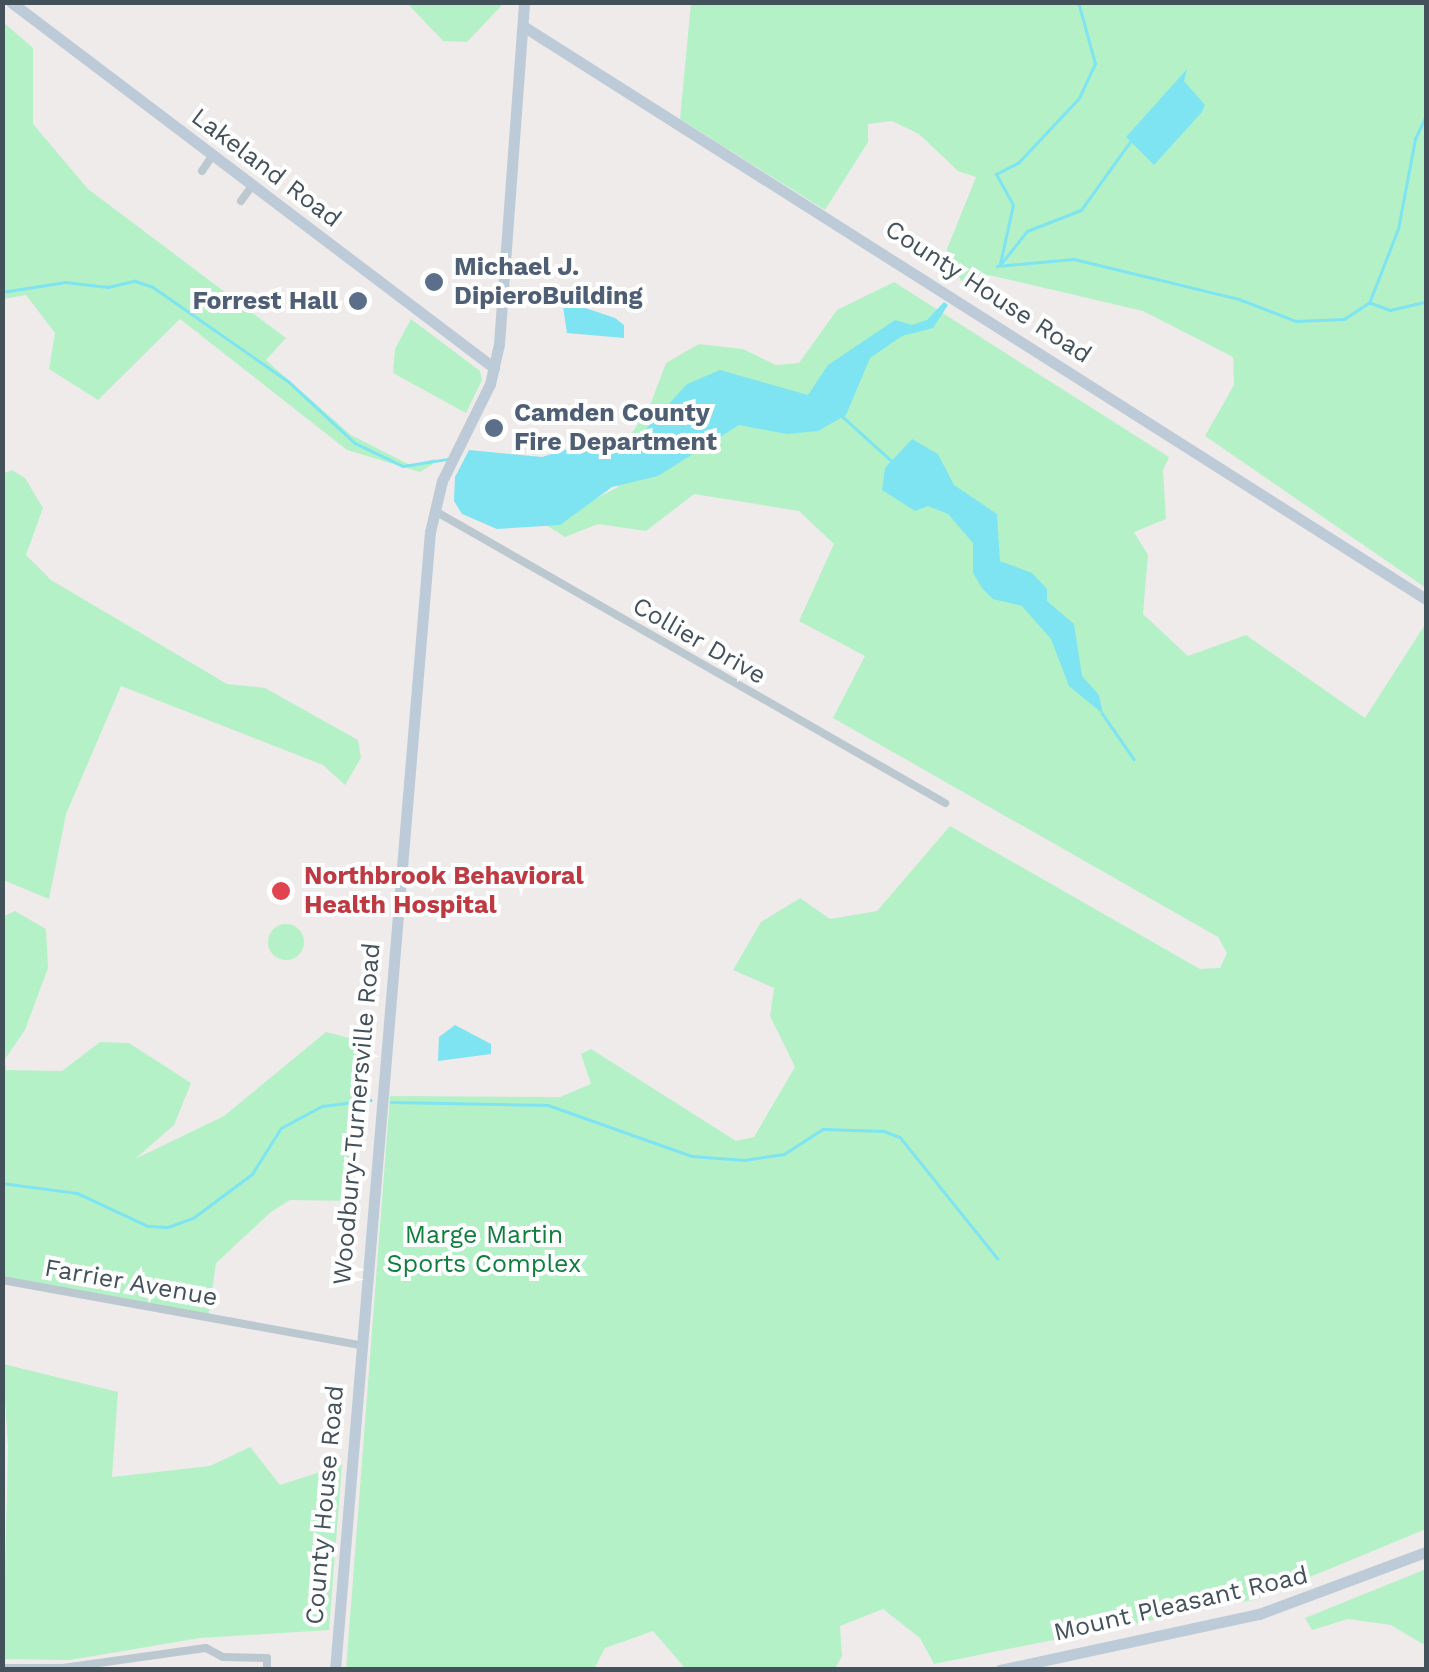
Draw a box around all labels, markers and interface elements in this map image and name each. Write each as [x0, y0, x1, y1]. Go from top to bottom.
street label: Lakeland Road [185, 102, 347, 234]
street label: County House Road [879, 214, 1097, 370]
place label: Michael J. DipieroBuilding [454, 253, 643, 312]
marker: Michael J. DipieroBuilding [423, 271, 445, 293]
place label: Forrest Hall [192, 286, 338, 316]
marker: Forrest Hall [347, 290, 369, 312]
place label: Camden County Fire Department [514, 399, 717, 458]
marker: Camden County Fire Department [483, 417, 505, 439]
street label: Collier Drive [627, 591, 771, 691]
place label: Northbrook Behavioral Health Hospital [304, 862, 584, 921]
marker: Northbrook Behavioral Health Hospital [268, 878, 294, 904]
street label: Woodbury-Turnersville Road [327, 942, 387, 1286]
park label: Marge Martin Sports Complex [387, 1221, 581, 1280]
street label: Farrier Avenue [41, 1253, 221, 1313]
street label: County House Road [300, 1384, 350, 1626]
street label: Mount Pleasant Road [1051, 1560, 1311, 1648]

